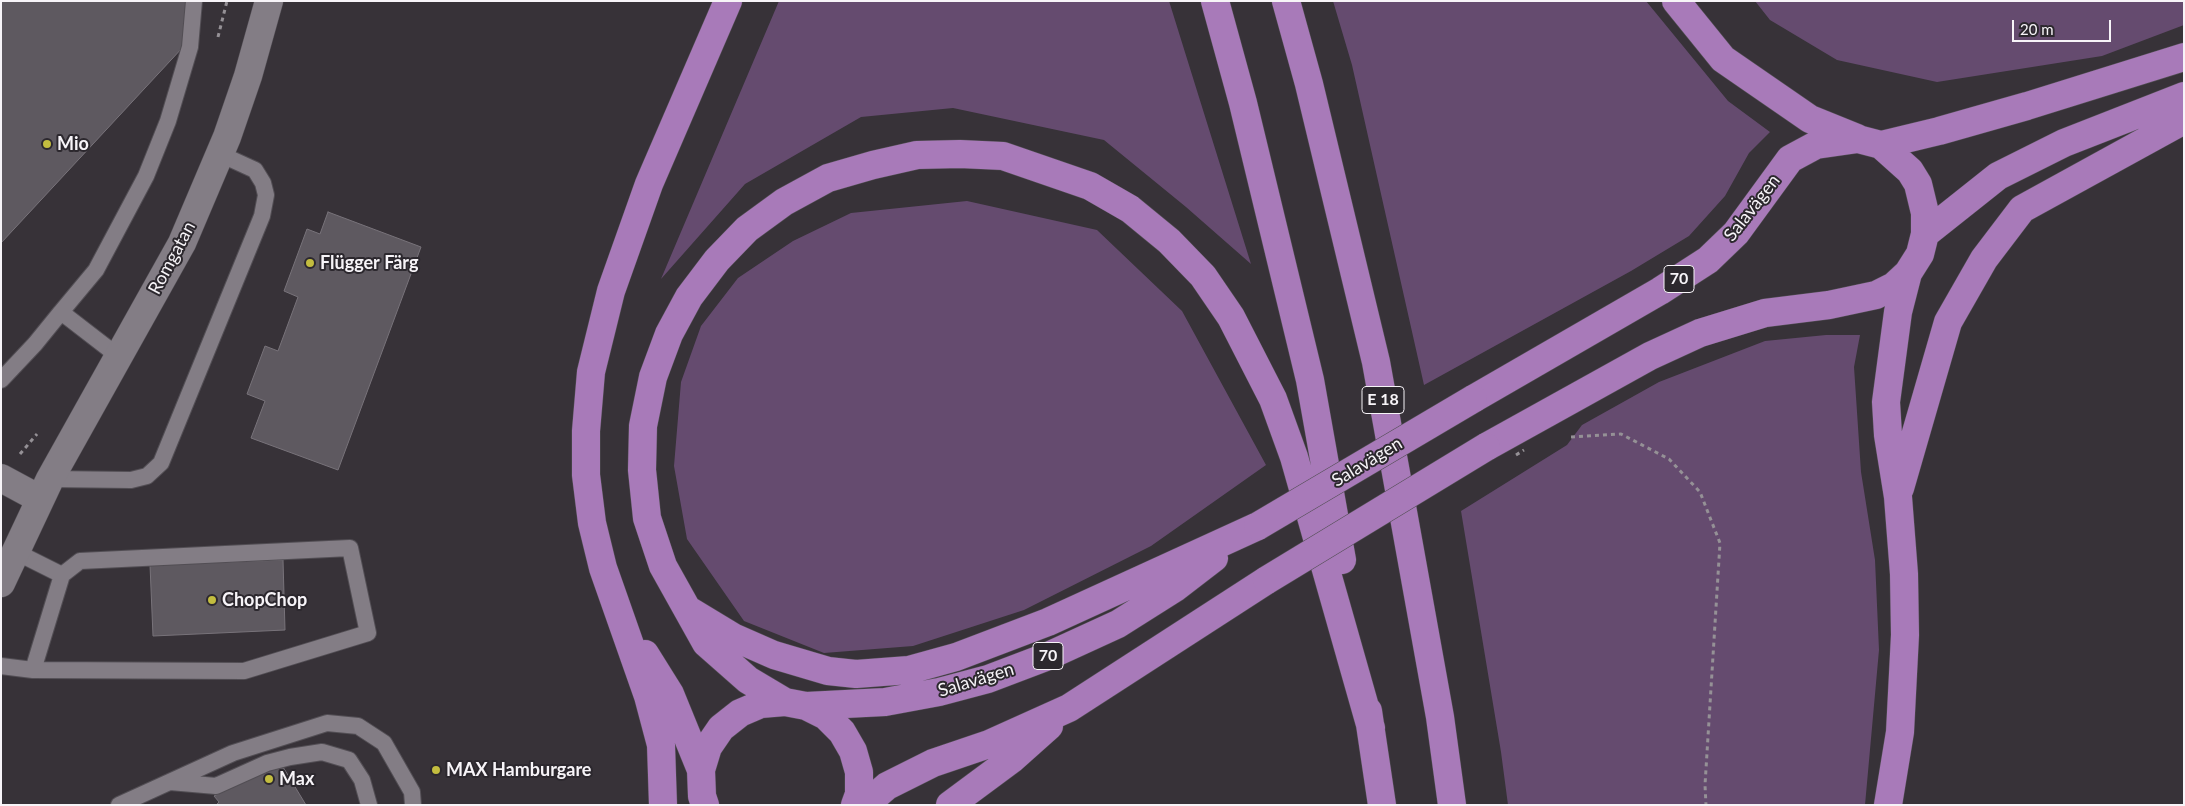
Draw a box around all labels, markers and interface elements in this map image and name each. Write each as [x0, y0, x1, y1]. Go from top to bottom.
scale bar [2015, 10, 2114, 42]
text: 20 m [2020, 20, 2054, 38]
place label: Mio [57, 133, 89, 155]
marker: Mio [41, 138, 53, 150]
street label: Salavägen [1719, 170, 1785, 246]
street label: Romgatan [144, 218, 200, 298]
place label: Flügger Färg [320, 252, 418, 274]
marker: Flügger Färg [304, 257, 316, 269]
road number: 70 [1664, 266, 1694, 292]
road number: E 18 [1362, 386, 1404, 414]
street label: Salavägen [1328, 433, 1406, 491]
place label: ChopChop [222, 589, 307, 611]
marker: ChopChop [206, 594, 218, 606]
road number: 70 [1033, 642, 1063, 669]
street label: Salavägen [935, 658, 1017, 702]
place label: MAX Hamburgare [446, 759, 591, 781]
marker: MAX Hamburgare [430, 764, 442, 776]
place label: Max [279, 768, 314, 790]
marker: Max [263, 773, 275, 785]

